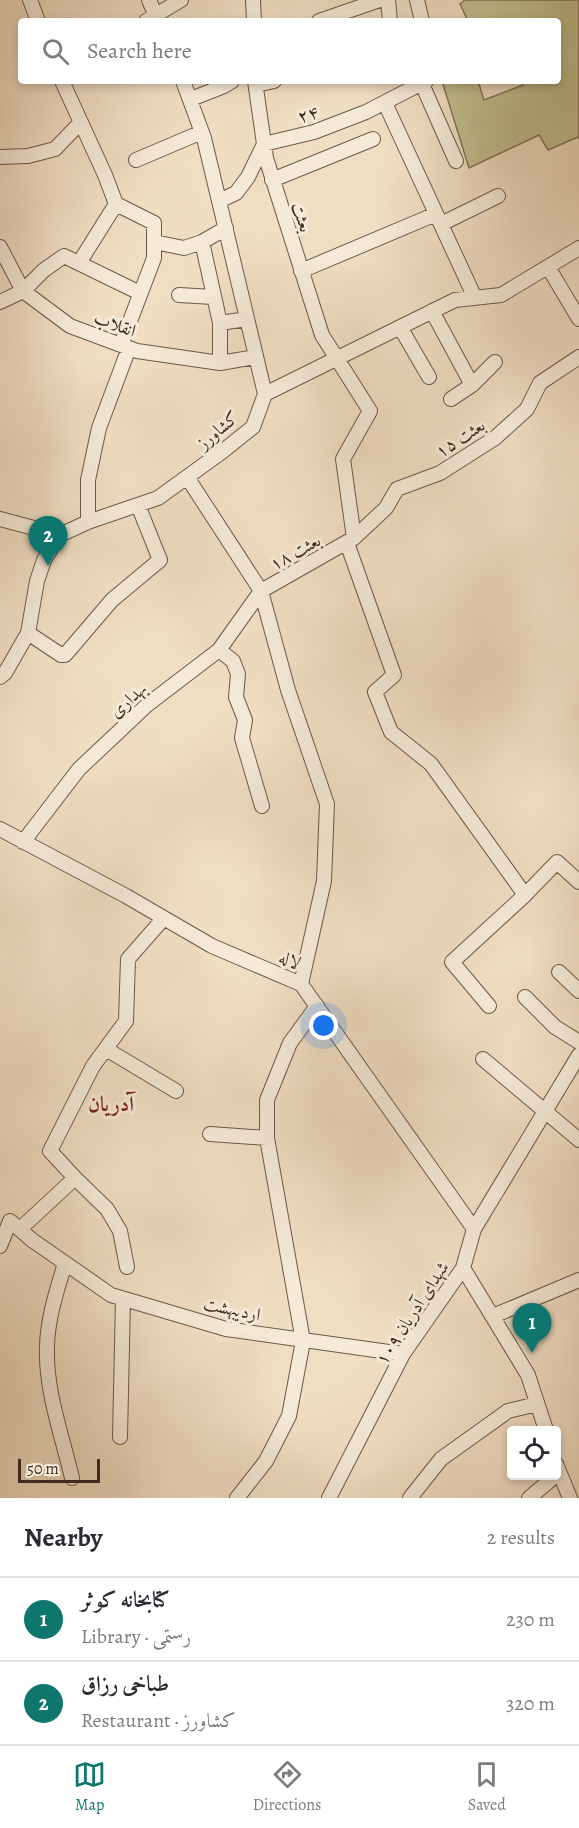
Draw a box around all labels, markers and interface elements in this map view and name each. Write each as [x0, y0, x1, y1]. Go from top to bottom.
search box [18, 18, 561, 84]
icon: search [39, 35, 72, 68]
text: Search here [87, 36, 192, 66]
street label: ۲۴ [294, 99, 322, 129]
street label: بعثت [286, 199, 318, 235]
street label: انقلاب [91, 305, 140, 343]
street label: کشاورز [190, 405, 244, 456]
street label: بعثت ۱۵ [430, 413, 490, 463]
pin: 2 [28, 516, 68, 566]
street label: بعثت ۱۸ [265, 528, 325, 576]
street label: بهداری [104, 677, 152, 723]
street label: لاله [275, 945, 305, 975]
your location [309, 1011, 338, 1040]
district label: آدریان [88, 1090, 136, 1118]
street label: شهدای آدریان ۱۰۹ [370, 1257, 454, 1369]
street label: اردیبهشت [201, 1291, 263, 1327]
pin: 1 [512, 1304, 552, 1353]
map controls [507, 1426, 561, 1480]
button: locate [507, 1426, 561, 1480]
scale bar [18, 1456, 100, 1484]
text: 50 m [27, 1458, 59, 1480]
text: Nearby [24, 1520, 103, 1555]
text: 2 results [487, 1524, 555, 1551]
text: کتابخانه کوثر [81, 1585, 170, 1615]
text: 1 [40, 1606, 47, 1633]
text: 230 m [506, 1606, 555, 1633]
text: Library · رستمی [81, 1623, 191, 1650]
text: طباخی رزاق [81, 1669, 169, 1699]
text: 2 [39, 1690, 48, 1717]
text: 320 m [506, 1690, 555, 1717]
text: Restaurant · کشاورز [81, 1707, 236, 1734]
tab: Map [73, 1758, 106, 1816]
tab: Directions [253, 1758, 321, 1816]
tab: Saved [468, 1758, 506, 1816]

